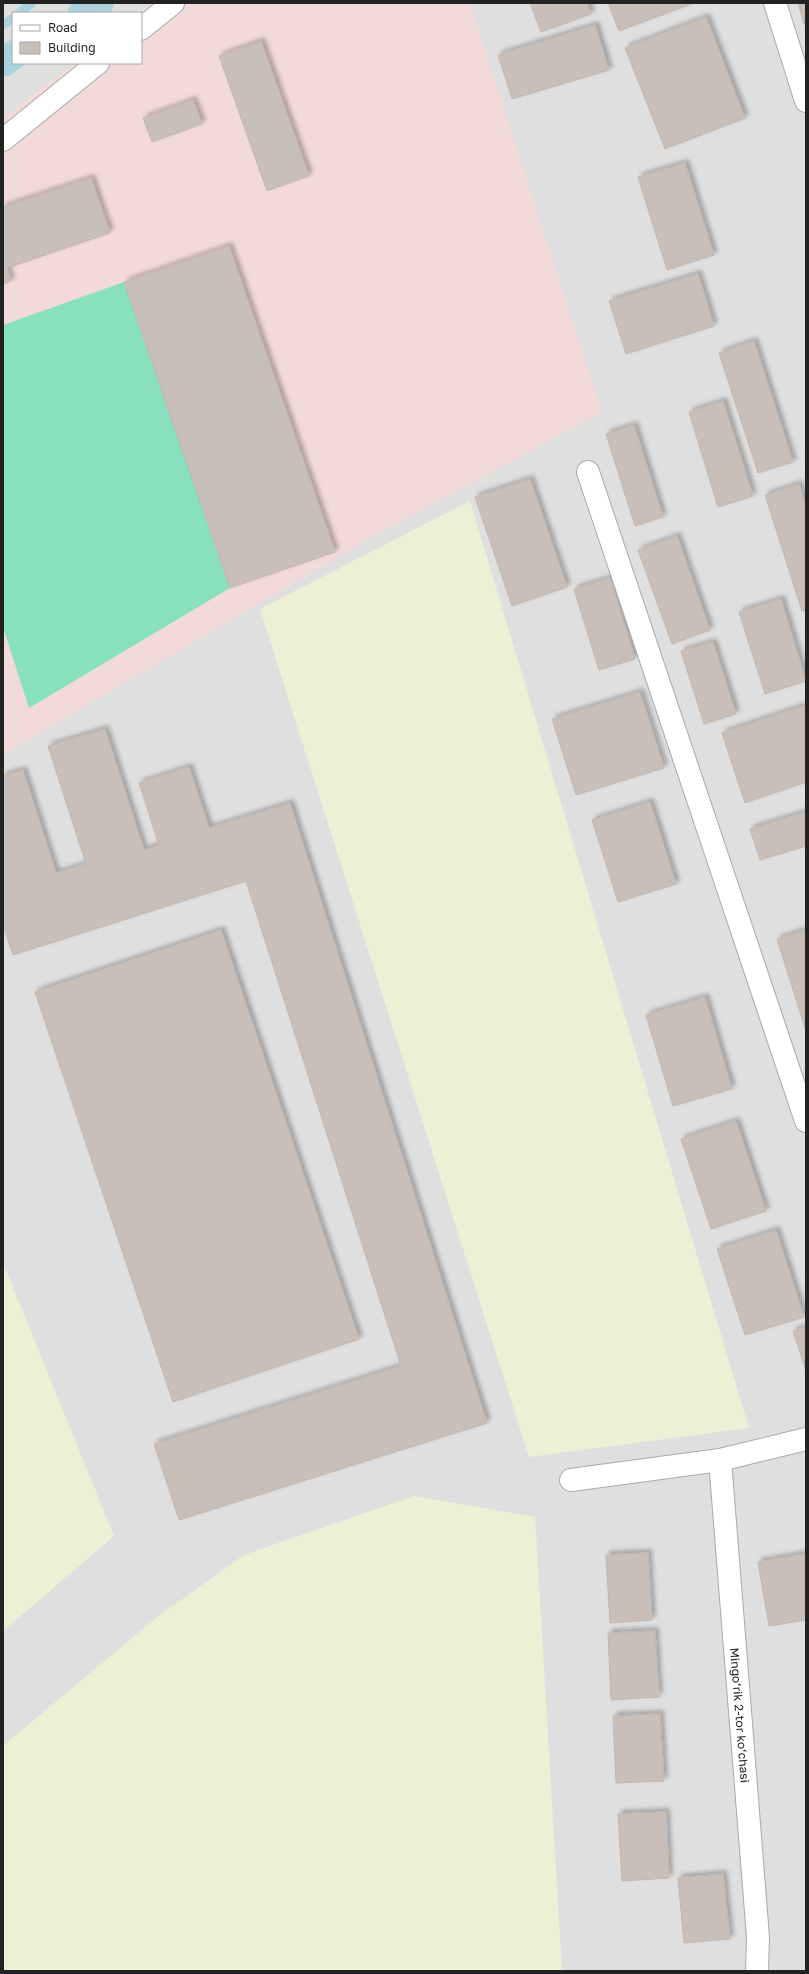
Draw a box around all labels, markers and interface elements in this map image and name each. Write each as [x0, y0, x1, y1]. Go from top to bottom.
legend [12, 12, 142, 64]
text: Road [48, 20, 77, 35]
text: Building [48, 40, 96, 55]
street label: Mingo‘rik 2-tor ko‘chasi [727, 1647, 753, 1783]

